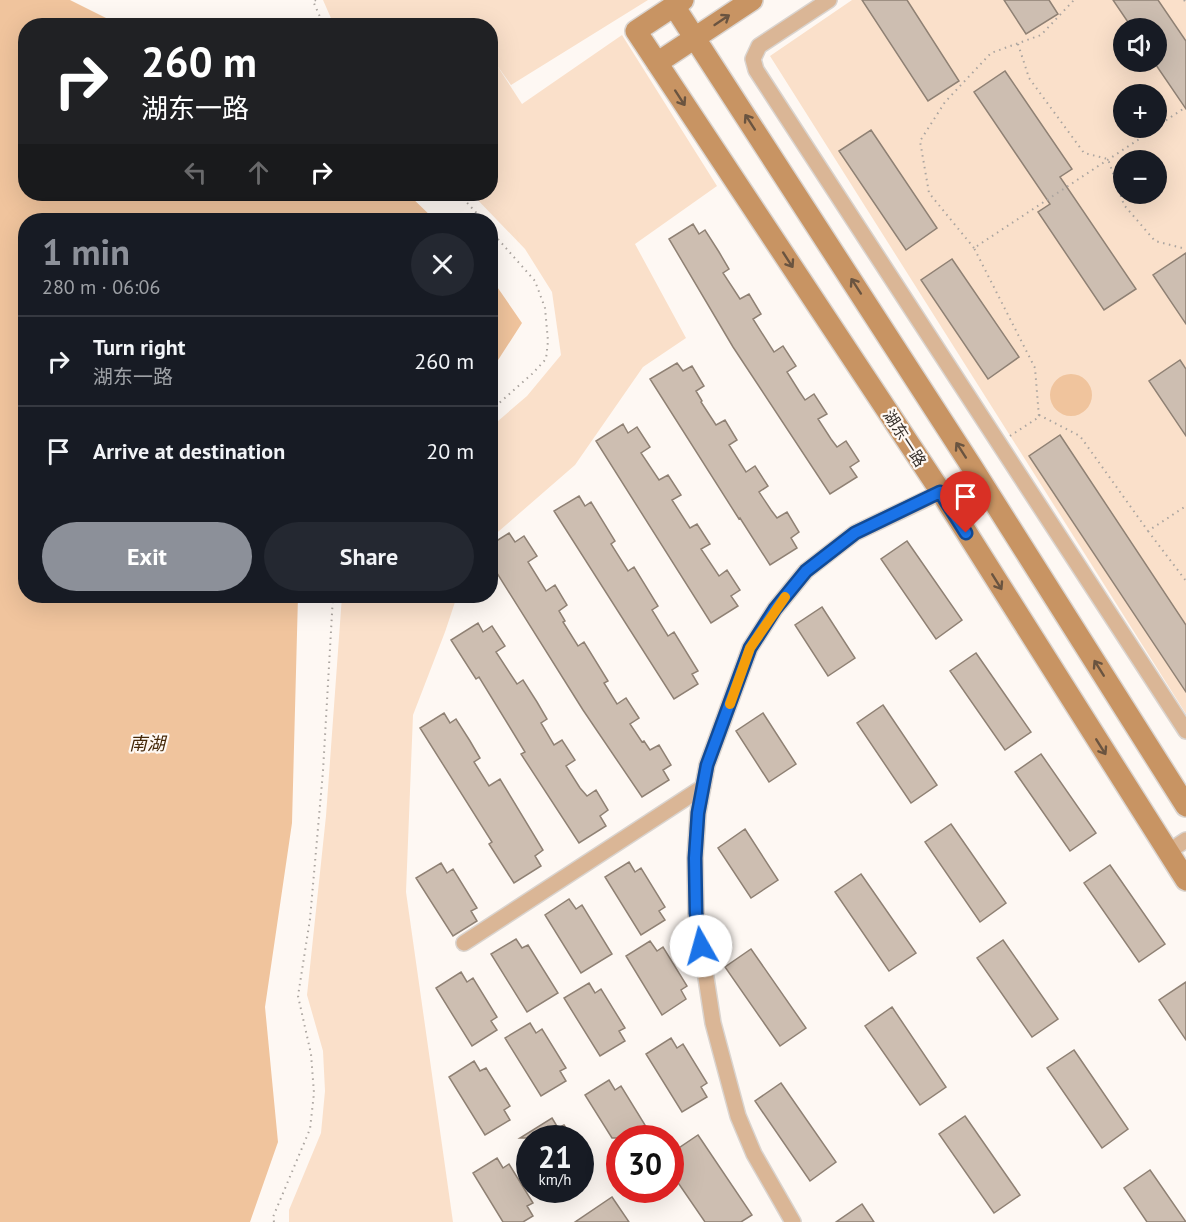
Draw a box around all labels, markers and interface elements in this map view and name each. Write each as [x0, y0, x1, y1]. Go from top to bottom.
one-way arrow [713, 14, 730, 26]
map controls [1113, 18, 1167, 204]
button: sound [1113, 18, 1167, 72]
text: 260 m [141, 34, 257, 89]
icon: right [42, 42, 120, 120]
button: + [1113, 84, 1167, 138]
one-way arrow [674, 89, 686, 106]
text: 湖东一路 [141, 91, 249, 125]
one-way arrow [744, 114, 756, 131]
button: − [1113, 150, 1167, 204]
icon: left [179, 156, 212, 189]
icon: ahead [242, 156, 275, 189]
icon: right [305, 156, 338, 189]
text: 1 min [42, 228, 130, 275]
button: close [411, 233, 474, 296]
one-way arrow [781, 252, 794, 269]
text: 280 m · 06:06 [42, 274, 160, 300]
one-way arrow [849, 278, 861, 295]
text: Turn right [93, 333, 185, 361]
icon: right [42, 345, 75, 378]
text: 260 m [414, 347, 474, 375]
text: 湖东一路 [93, 364, 173, 390]
street label: 湖东一路 [879, 406, 931, 470]
icon: arrive [42, 435, 75, 468]
text: Arrive at destination [93, 437, 285, 465]
text: 20 m [426, 437, 474, 465]
one-way arrow [955, 441, 968, 458]
pin [940, 471, 991, 533]
icon: arrive [949, 480, 982, 513]
button: Exit [42, 522, 252, 591]
button: Share [264, 522, 474, 591]
one-way arrow [992, 573, 1004, 590]
one-way arrow [1093, 660, 1105, 677]
water label: 南湖 [129, 732, 168, 755]
one-way arrow [1096, 738, 1108, 755]
position arrow [669, 914, 733, 978]
speed limit sign: 30 [606, 1125, 684, 1203]
text: 21 [538, 1137, 572, 1176]
text: km/h [539, 1170, 571, 1189]

